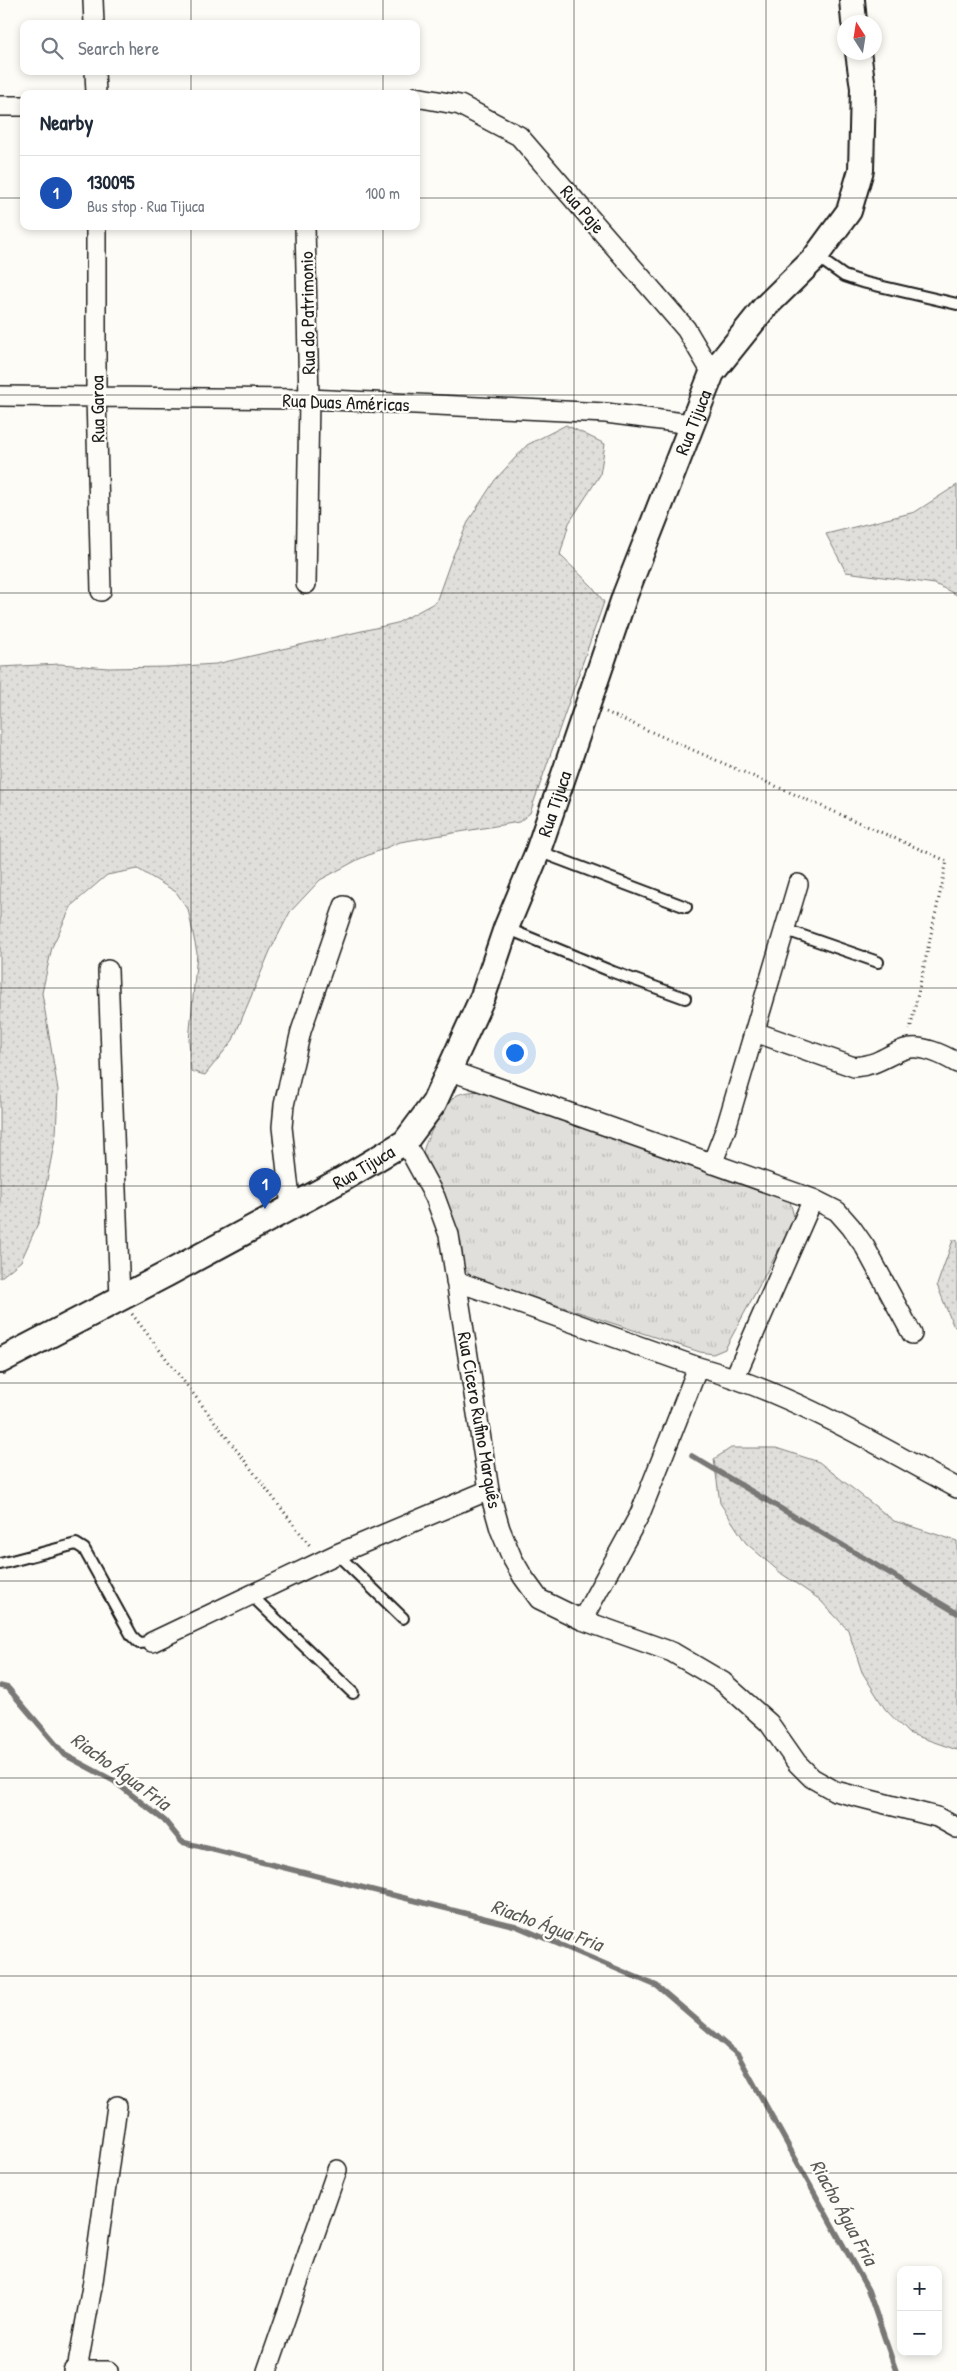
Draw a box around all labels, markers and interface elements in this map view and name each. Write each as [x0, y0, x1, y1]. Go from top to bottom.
north arrow [837, 15, 882, 60]
search box [20, 20, 420, 75]
icon: search [38, 34, 66, 62]
text: Search here [78, 35, 159, 61]
text: Nearby [40, 108, 93, 137]
text: 130095 [87, 169, 134, 195]
street label: Rua Paje [555, 179, 612, 239]
text: 1 [53, 182, 59, 204]
text: 100 m [365, 182, 400, 204]
text: Bus stop · Rua Tijuca [87, 195, 204, 217]
street label: Rua do Patrimonio [293, 251, 321, 375]
street label: Rua Garoa [83, 375, 111, 443]
street label: Rua Tijuca [668, 385, 717, 459]
street label: Rua Duas Américas [282, 387, 410, 417]
street label: Rua Tijuca [531, 767, 578, 840]
your location [502, 1040, 528, 1066]
street label: Rua Tijuca [328, 1138, 400, 1195]
pin: 1 [249, 1168, 281, 1209]
street label: Rua Cicero Rufino Marquês [452, 1330, 508, 1510]
water label: Riacho Água Fria [66, 1725, 178, 1818]
water label: Riacho Água Fria [487, 1892, 609, 1959]
water label: Riacho Água Fria [803, 2154, 886, 2272]
map controls [897, 2266, 942, 2356]
button: + [897, 2266, 942, 2311]
button: − [897, 2311, 942, 2356]

